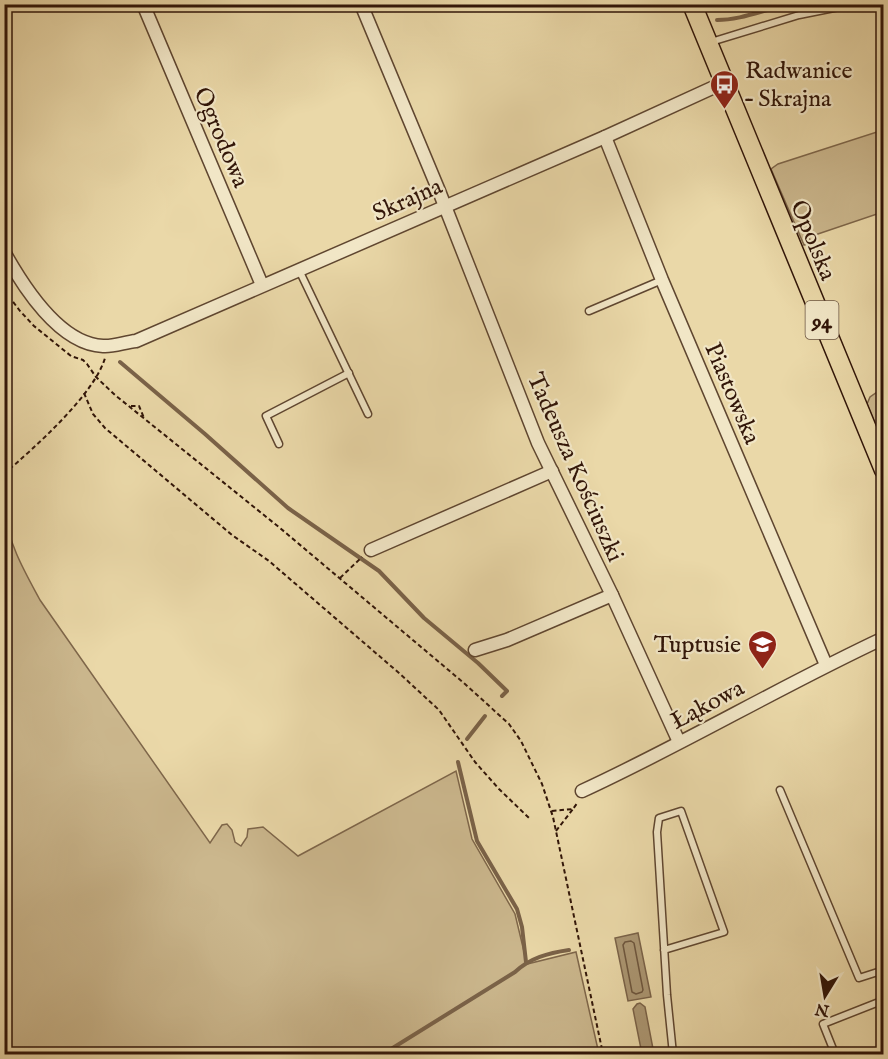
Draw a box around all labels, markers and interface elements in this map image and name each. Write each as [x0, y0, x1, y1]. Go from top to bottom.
place label: Radwanice – Skrajna [745, 56, 853, 115]
bus stop icon: Radwanice – Skrajna [708, 68, 740, 110]
street label: Ogrodowa [186, 83, 256, 193]
street label: Skrajna [368, 171, 448, 229]
street label: Opolska [783, 196, 843, 286]
road number: 94 [806, 301, 838, 339]
street label: Piastowska [696, 338, 767, 450]
street label: Tadeusza Kościuszki [519, 368, 630, 567]
school or university icon: Tuptusie [746, 628, 778, 670]
place label: Tuptusie [654, 630, 741, 661]
street label: Łąkowa [666, 673, 750, 738]
north arrow [795, 966, 855, 1026]
text: N [814, 998, 832, 1020]

